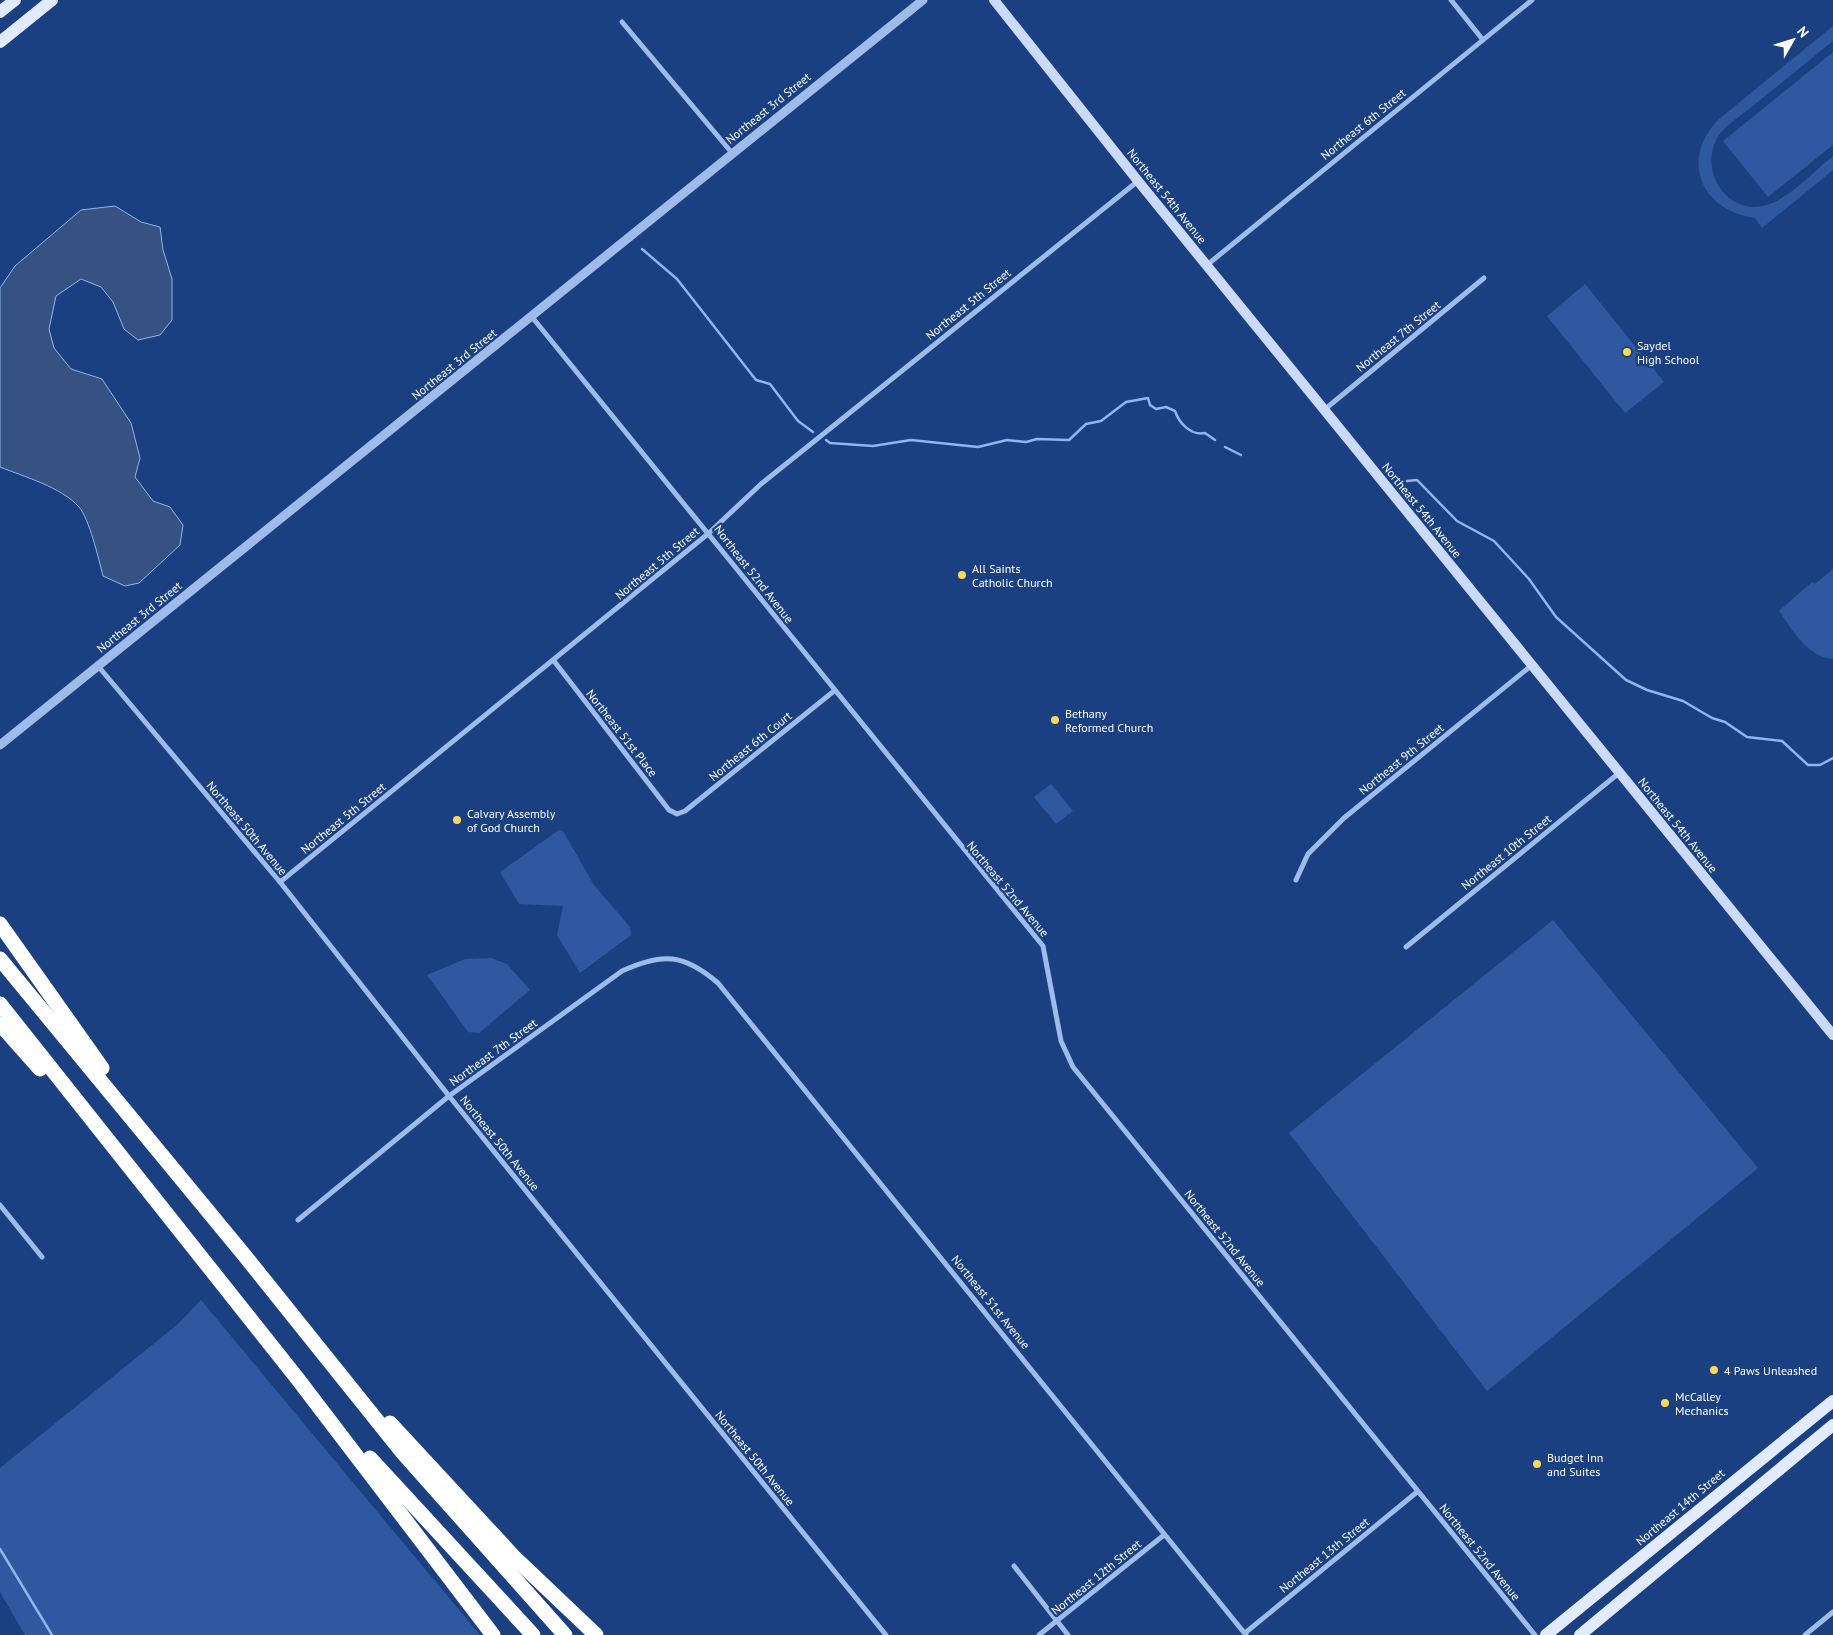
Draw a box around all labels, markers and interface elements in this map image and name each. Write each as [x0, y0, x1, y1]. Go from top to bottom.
north arrow [1768, 15, 1818, 65]
text: N [1793, 23, 1813, 41]
street label: Northeast 3rd Street [723, 69, 813, 147]
street label: Northeast 6th Street [1317, 85, 1409, 163]
street label: Northeast 54th Avenue [1124, 145, 1210, 247]
street label: Northeast 5th Street [922, 265, 1014, 343]
street label: Northeast 7th Street [1353, 297, 1443, 375]
street label: Northeast 3rd Street [409, 325, 499, 403]
place label: Saydel High School [1637, 338, 1700, 367]
marker: Saydel High School [1621, 346, 1633, 358]
street label: Northeast 54th Avenue [1379, 459, 1465, 561]
street label: Northeast 52nd Avenue [711, 522, 797, 626]
street label: Northeast 5th Street [612, 524, 702, 602]
place label: All Saints Catholic Church [972, 561, 1053, 590]
marker: All Saints Catholic Church [956, 569, 968, 581]
street label: Northeast 3rd Street [94, 578, 184, 656]
street label: Northeast 51st Place [583, 686, 661, 780]
place label: Bethany Reformed Church [1065, 706, 1153, 735]
street label: Northeast 6th Court [706, 708, 794, 784]
marker: Bethany Reformed Church [1049, 714, 1061, 726]
street label: Northeast 9th Street [1355, 720, 1447, 798]
street label: Northeast 54th Avenue [1635, 774, 1721, 876]
street label: Northeast 50th Avenue [203, 778, 291, 878]
street label: Northeast 5th Street [297, 779, 389, 857]
place label: Calvary Assembly of God Church [467, 806, 556, 835]
street label: Northeast 10th Street [1458, 811, 1554, 893]
marker: Calvary Assembly of God Church [451, 814, 463, 826]
street label: Northeast 52nd Avenue [964, 838, 1052, 940]
street label: Northeast 7th Street [446, 1015, 540, 1089]
street label: Northeast 50th Avenue [457, 1092, 543, 1194]
street label: Northeast 52nd Avenue [1181, 1187, 1269, 1289]
street label: Northeast 51st Avenue [949, 1252, 1033, 1352]
place label: 4 Paws Unleashed [1724, 1363, 1817, 1378]
marker: 4 Paws Unleashed [1708, 1364, 1720, 1376]
place label: McCalley Mechanics [1675, 1389, 1729, 1418]
marker: McCalley Mechanics [1659, 1397, 1671, 1409]
street label: Northeast 50th Avenue [712, 1407, 798, 1509]
place label: Budget Inn and Suites [1547, 1450, 1603, 1479]
marker: Budget Inn and Suites [1531, 1458, 1543, 1470]
street label: Northeast 14th Street [1632, 1465, 1728, 1549]
street label: Northeast 52nd Avenue [1436, 1501, 1524, 1603]
street label: Northeast 13th Street [1276, 1514, 1372, 1596]
street label: Northeast 12th Street [1048, 1536, 1144, 1618]

